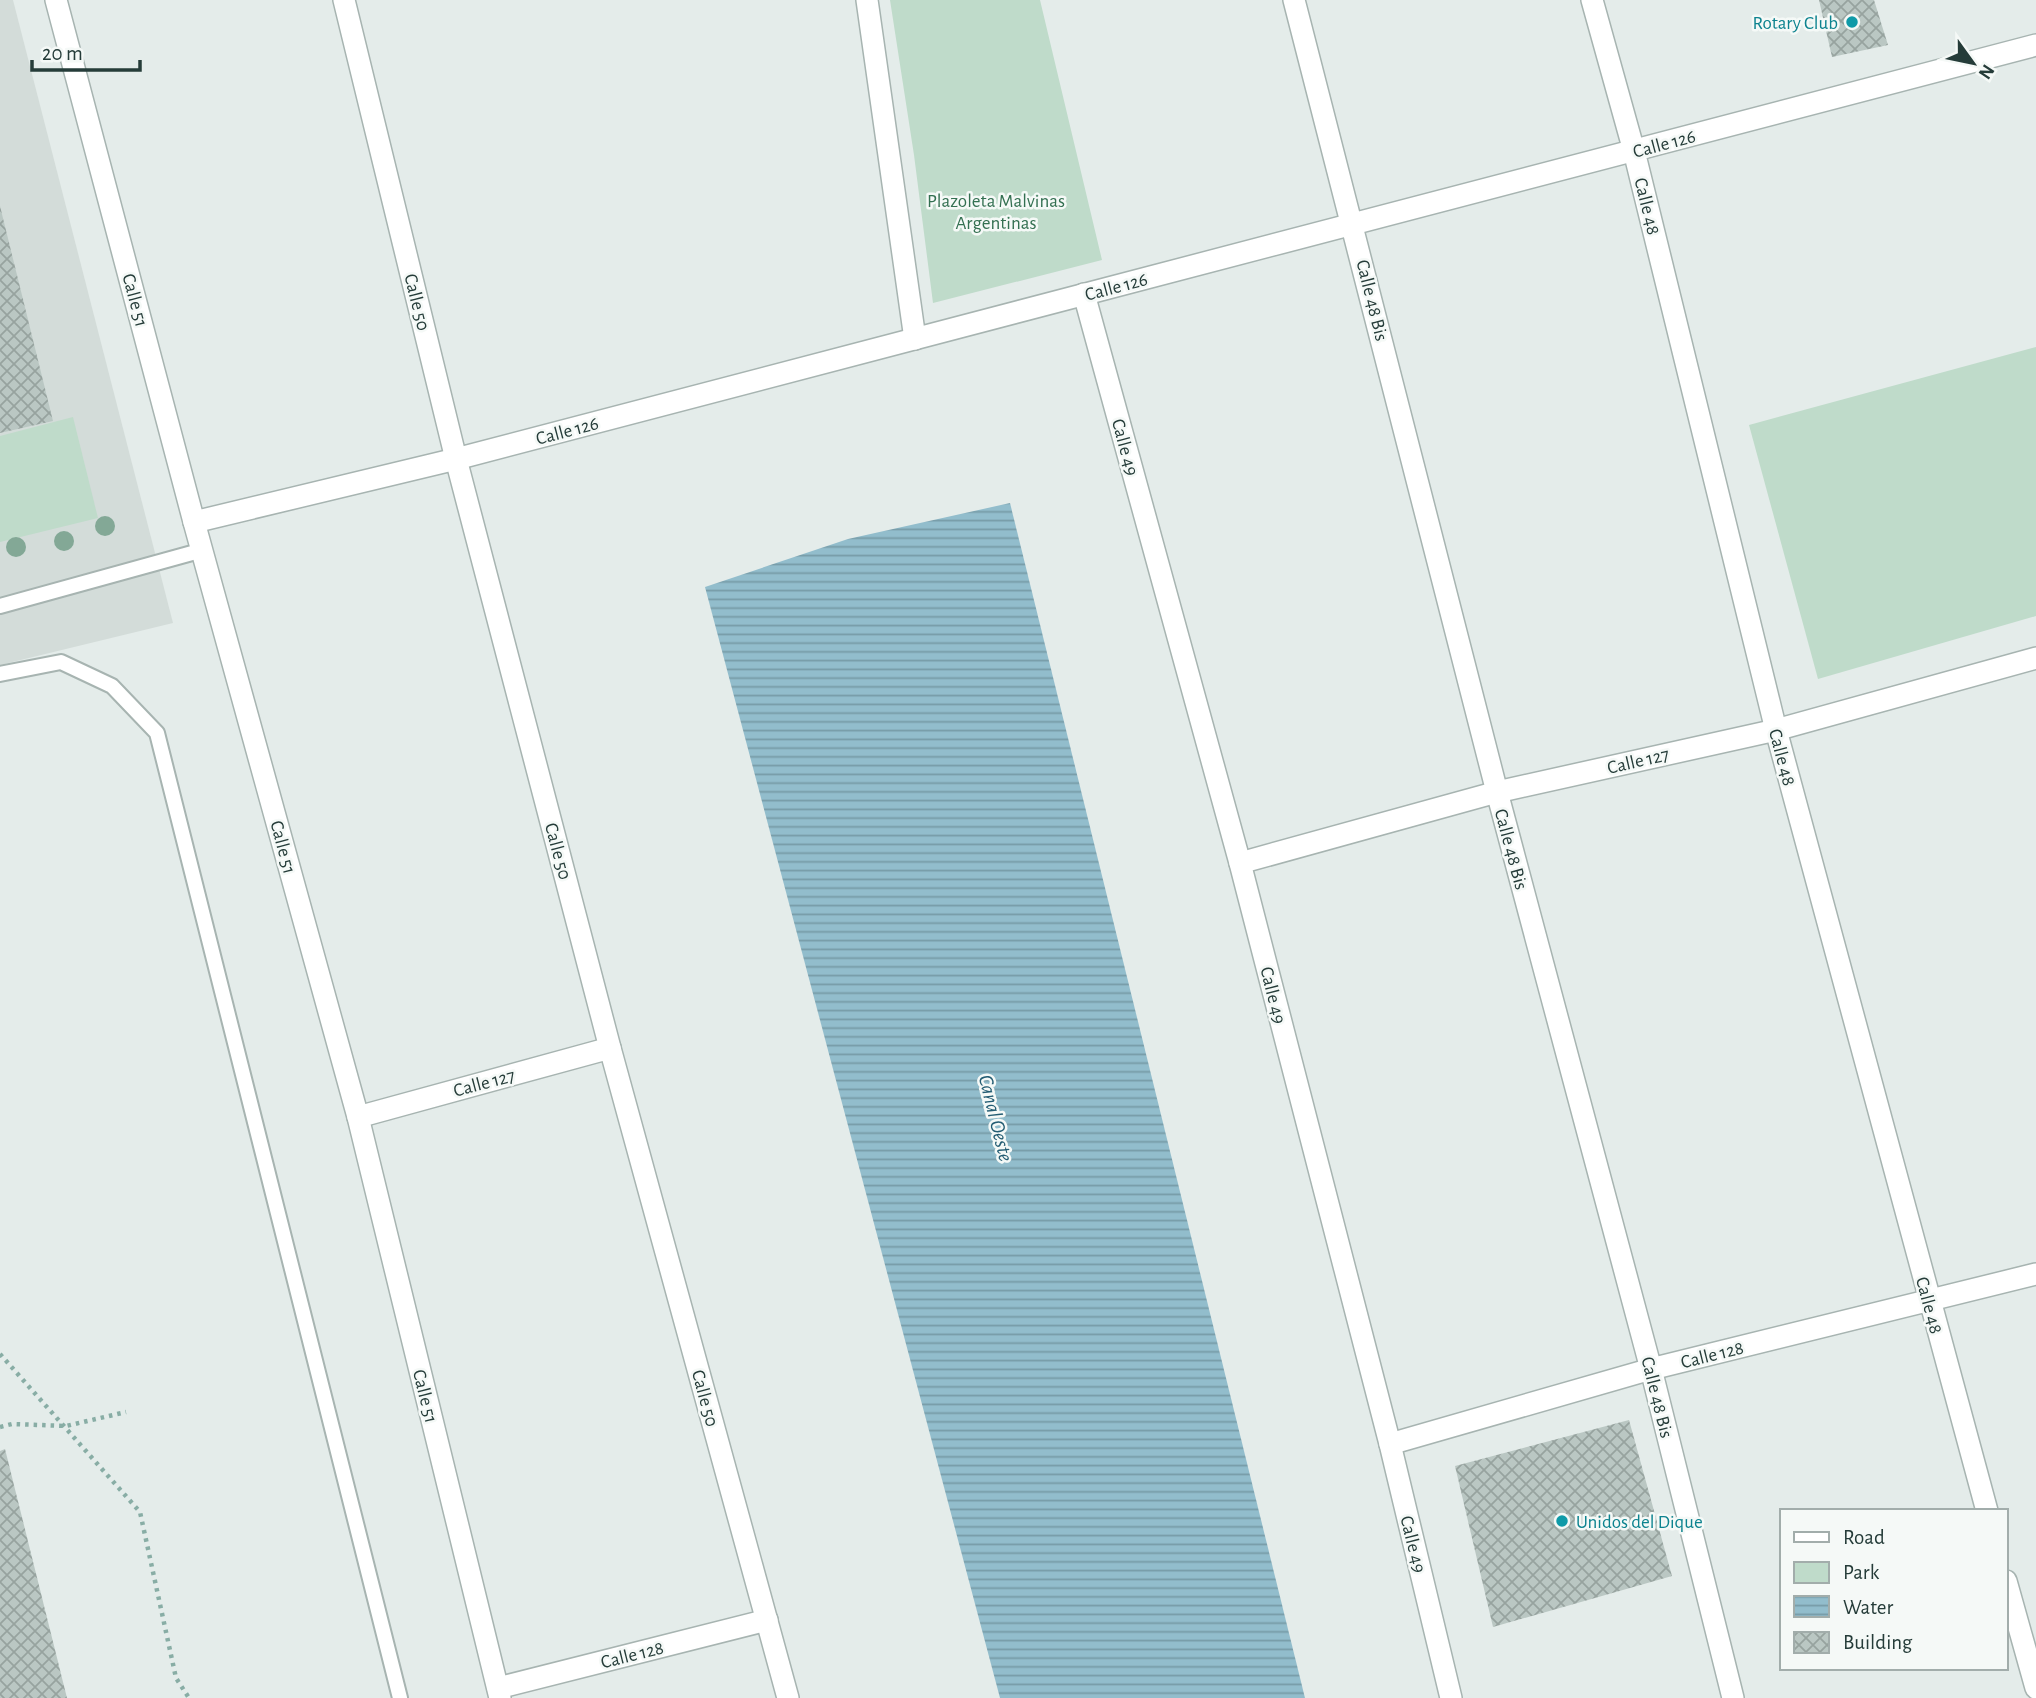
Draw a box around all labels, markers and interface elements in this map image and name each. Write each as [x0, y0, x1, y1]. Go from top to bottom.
place label: Rotary Club [1753, 14, 1838, 33]
marker: Rotary Club [1844, 14, 1860, 30]
scale bar [32, 28, 140, 72]
north arrow [1938, 28, 2008, 98]
text: 20 m [42, 43, 83, 64]
text: N [1974, 61, 1998, 82]
street label: Calle 126 [1631, 127, 1698, 162]
street label: Calle 48 [1630, 176, 1663, 237]
park label: Plazoleta Malvinas Argentinas [927, 192, 1065, 233]
street label: Calle 48 Bis [1352, 258, 1391, 343]
street label: Calle 126 [1083, 270, 1150, 305]
street label: Calle 51 [118, 272, 151, 329]
street label: Calle 50 [400, 272, 433, 333]
street label: Calle 126 [534, 414, 601, 449]
street label: Calle 49 [1108, 417, 1141, 478]
street label: Calle 48 [1765, 727, 1798, 788]
street label: Calle 127 [1605, 745, 1671, 778]
street label: Calle 48 Bis [1491, 807, 1530, 892]
street label: Calle 51 [266, 819, 299, 876]
street label: Calle 50 [541, 821, 574, 882]
street label: Calle 49 [1256, 965, 1289, 1026]
street label: Calle 127 [451, 1066, 517, 1101]
water label: Canal Oeste [975, 1073, 1016, 1164]
street label: Calle 48 [1912, 1275, 1945, 1336]
street label: Calle 128 [1679, 1338, 1746, 1372]
street label: Calle 48 Bis [1637, 1355, 1676, 1440]
street label: Calle 51 [409, 1368, 440, 1425]
street label: Calle 50 [688, 1368, 721, 1429]
legend [1780, 1509, 2008, 1670]
marker: Unidos del Dique [1554, 1513, 1570, 1529]
place label: Unidos del Dique [1576, 1513, 1703, 1532]
street label: Calle 49 [1396, 1514, 1429, 1575]
text: Road [1843, 1527, 1885, 1548]
text: Park [1843, 1562, 1880, 1583]
text: Water [1843, 1597, 1893, 1618]
text: Building [1843, 1632, 1913, 1653]
street label: Calle 128 [599, 1638, 666, 1672]

